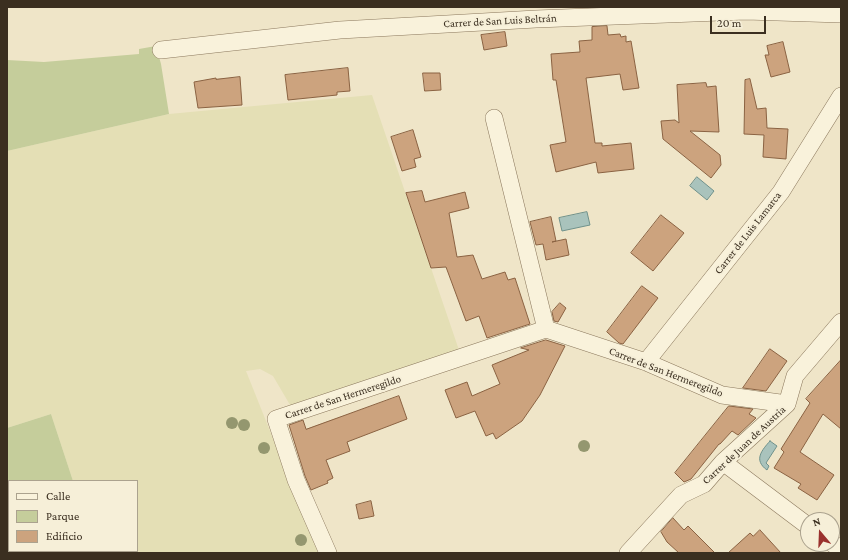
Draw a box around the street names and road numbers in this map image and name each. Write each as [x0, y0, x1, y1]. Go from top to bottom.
street label: Carrer de San Luis Beltrán [443, 11, 557, 31]
street label: Carrer de Luis Lamarca [712, 189, 784, 277]
street label: Carrer de San Hermeregildo [607, 344, 725, 400]
street label: Carrer de San Hermeregildo [283, 372, 403, 422]
street label: Carrer de Juan de Austria [700, 403, 788, 487]

